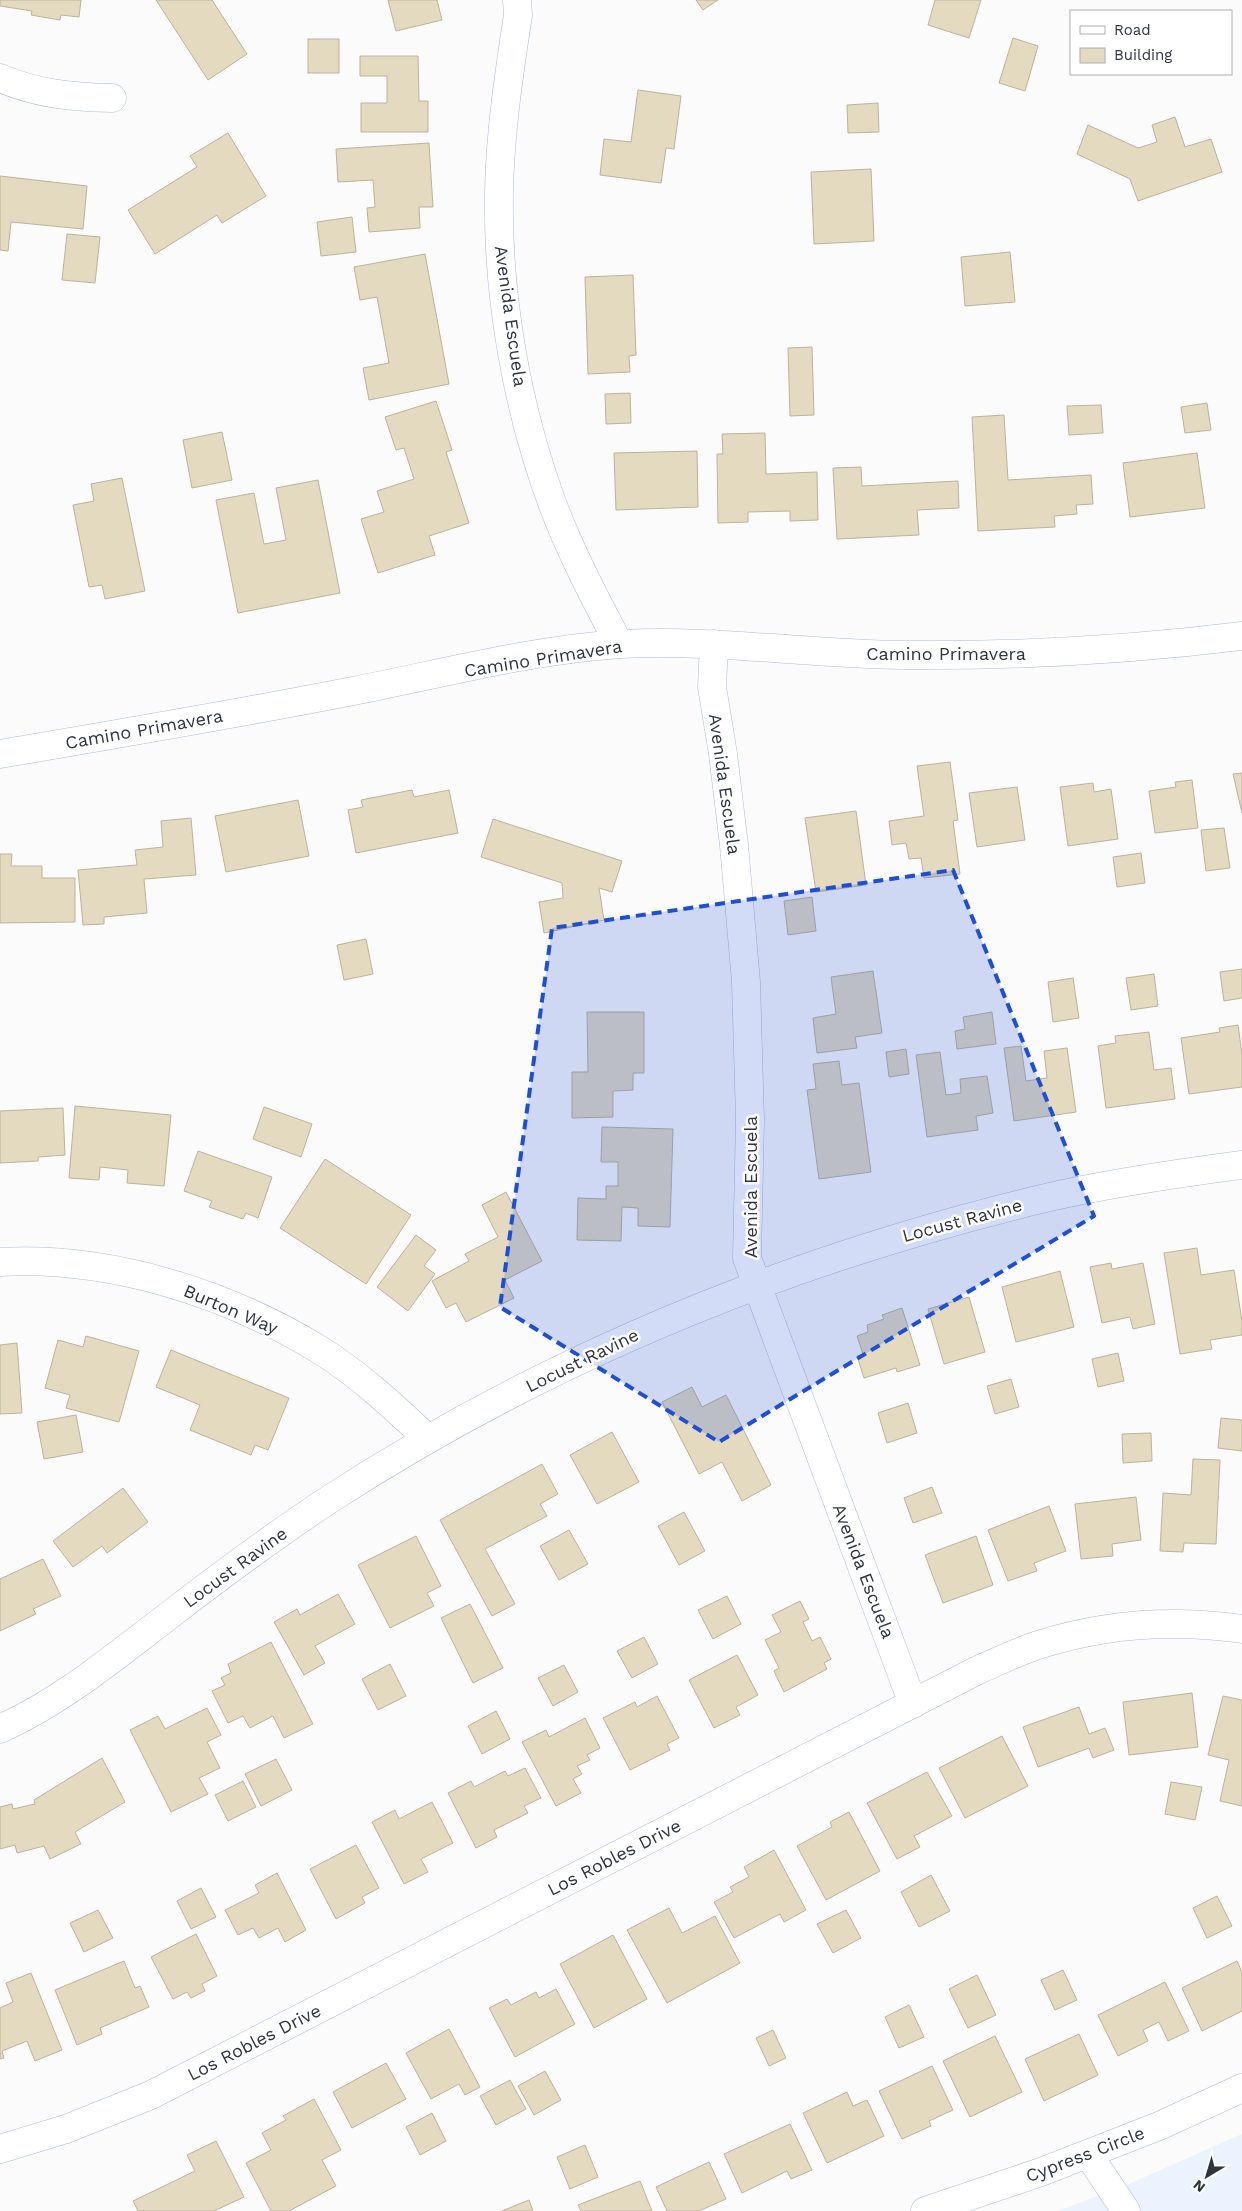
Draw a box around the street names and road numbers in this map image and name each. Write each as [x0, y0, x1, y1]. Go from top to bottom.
street label: Avenida Escuela [491, 244, 531, 388]
street label: Camino Primavera [462, 635, 624, 681]
street label: Camino Primavera [866, 643, 1026, 664]
street label: Camino Primavera [64, 705, 224, 753]
street label: Avenida Escuela [705, 712, 745, 856]
street label: Avenida Escuela [740, 1116, 761, 1258]
street label: Locust Ravine [900, 1194, 1024, 1246]
street label: Burton Way [181, 1280, 282, 1339]
street label: Locust Ravine [522, 1324, 642, 1396]
street label: Avenida Escuela [829, 1501, 899, 1641]
street label: Locust Ravine [179, 1522, 291, 1612]
street label: Los Robles Drive [544, 1814, 684, 1900]
street label: Los Robles Drive [184, 1999, 324, 2085]
street label: Cypress Circle [1023, 2122, 1147, 2186]

